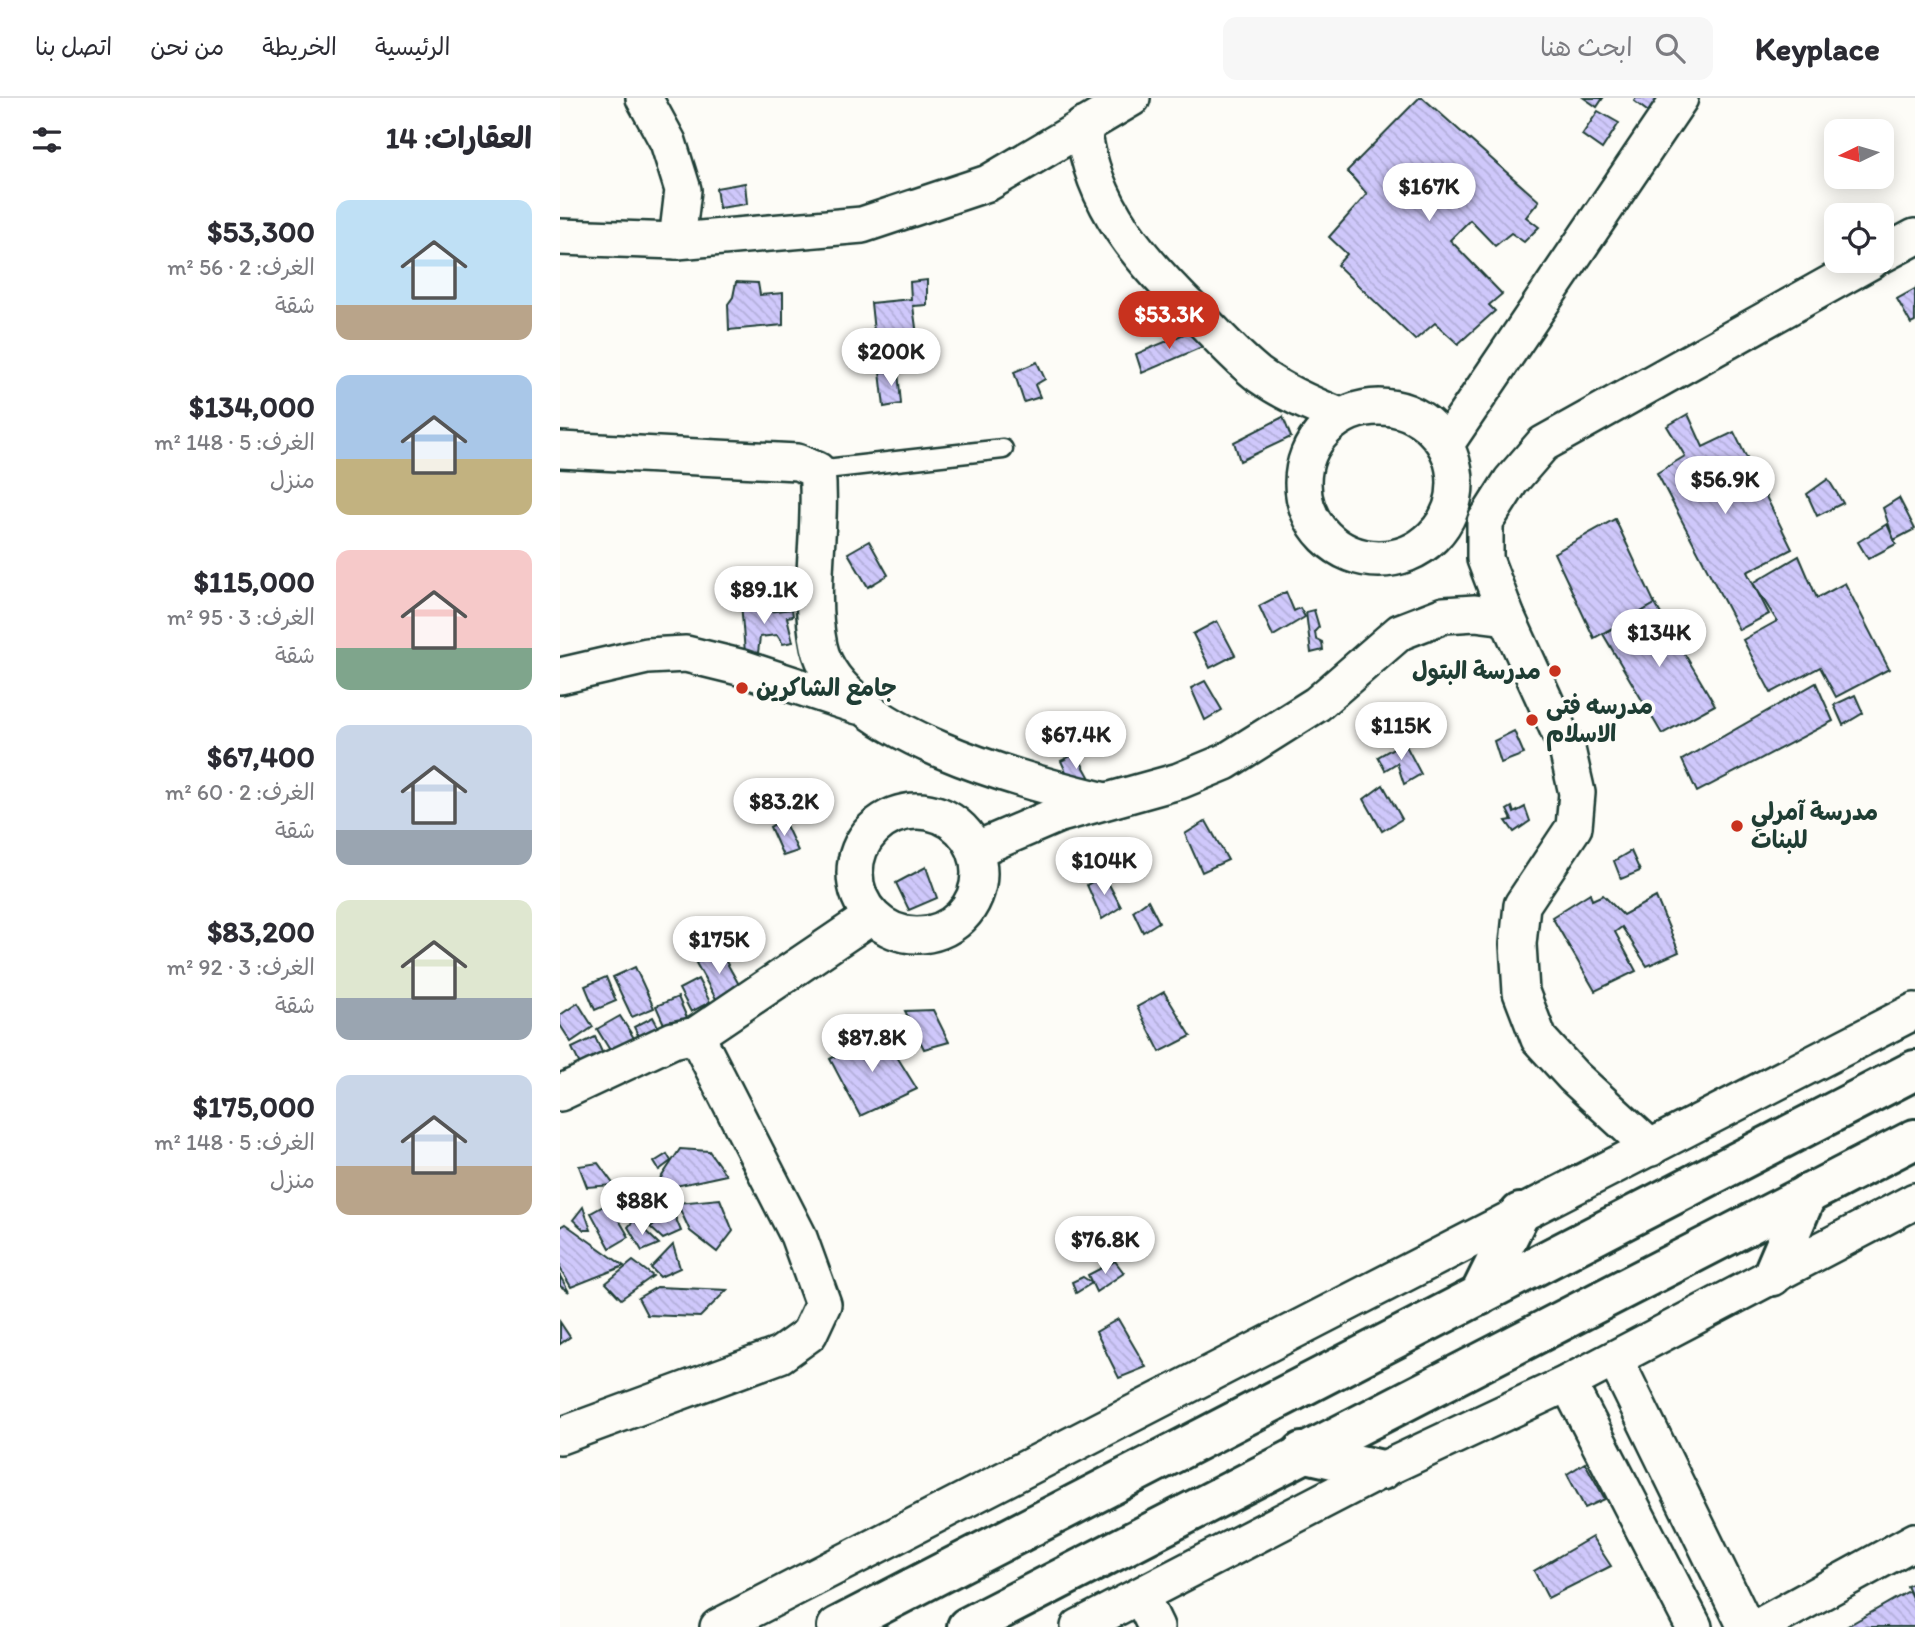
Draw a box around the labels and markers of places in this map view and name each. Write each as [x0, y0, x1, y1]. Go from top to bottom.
pin: $167K [1380, 164, 1478, 223]
pin: $53.3K [1112, 292, 1226, 351]
pin: $200K [842, 328, 940, 388]
pin: $56.9K [1668, 456, 1782, 516]
pin: $89.1K [707, 566, 821, 626]
pin: $134K [1610, 610, 1708, 669]
place label: مدرسة البتول [1412, 656, 1541, 687]
marker: مدرسة البتول [1547, 663, 1563, 679]
place label: جامع الشاكرين [756, 673, 897, 705]
marker: جامع الشاكرين [734, 680, 750, 696]
place label: مدرسه فتى الاسلام [1546, 691, 1653, 752]
pin: $115K [1352, 702, 1450, 762]
pin: $67.4K [1019, 712, 1133, 771]
marker: مدرسه فتى الاسلام [1524, 712, 1540, 728]
pin: $83.2K [727, 778, 841, 838]
place label: مدرسة آمرلي للبنات [1751, 797, 1878, 854]
marker: مدرسة آمرلي للبنات [1729, 818, 1745, 834]
pin: $104K [1055, 838, 1153, 897]
pin: $175K [670, 916, 768, 976]
pin: $87.8K [815, 1014, 929, 1074]
pin: $88K [601, 1178, 683, 1237]
pin: $76.8K [1048, 1216, 1162, 1276]

